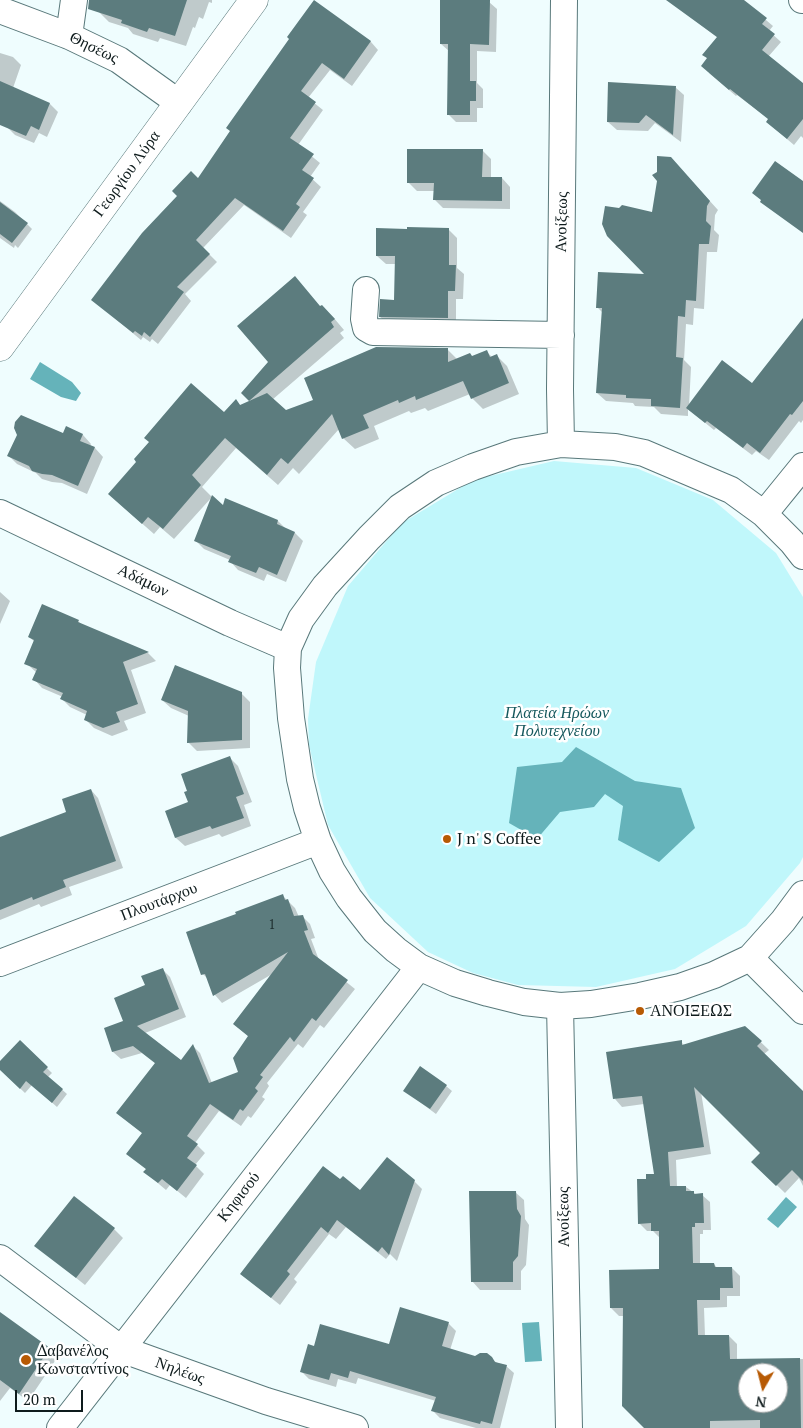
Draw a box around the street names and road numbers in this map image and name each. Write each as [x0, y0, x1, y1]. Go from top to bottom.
street label: Θησέως [66, 28, 122, 68]
street label: Γεωργίου Λύρα [89, 127, 165, 221]
street label: Ανοίξεως [552, 192, 572, 252]
street label: Αδάμων [114, 560, 172, 602]
street label: Πλουτάρχου [118, 879, 200, 925]
street label: Κηφισού [214, 1168, 264, 1226]
street label: Ανοίξεως [554, 1187, 574, 1247]
street label: Νηλέως [153, 1353, 207, 1389]

